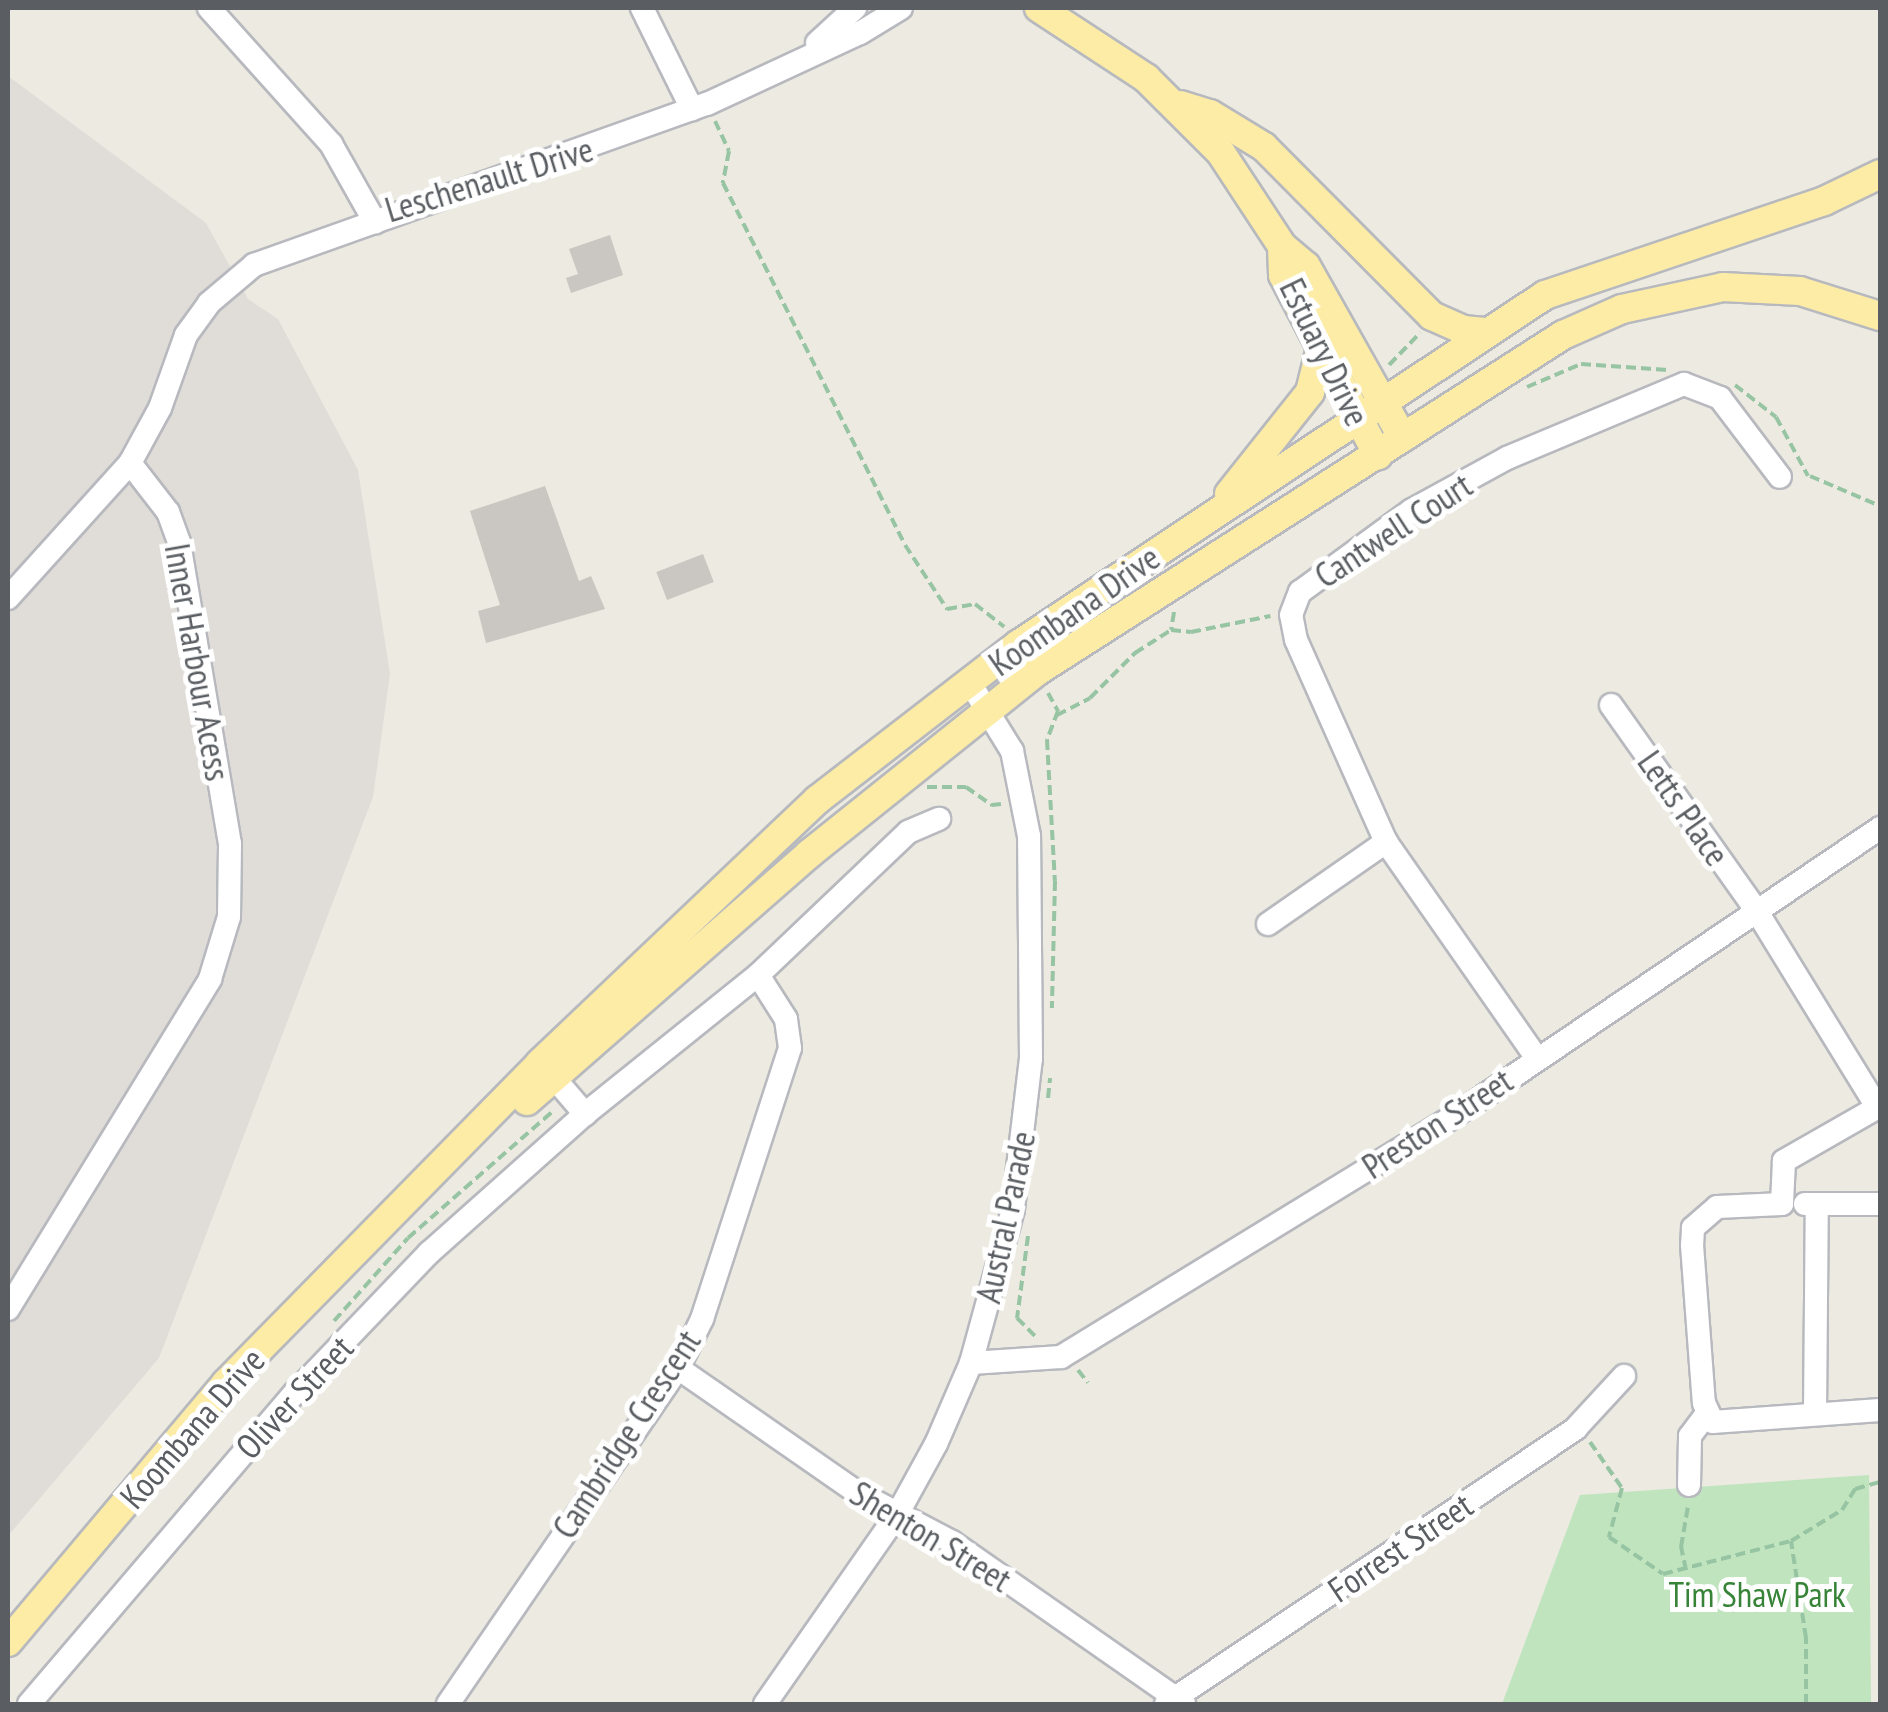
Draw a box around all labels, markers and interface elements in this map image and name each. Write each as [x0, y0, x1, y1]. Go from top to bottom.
street label: Leschenault Drive [380, 127, 598, 231]
street label: Estuary Drive [1271, 271, 1379, 433]
street label: Cantwell Court [1307, 464, 1479, 596]
street label: Koombana Drive [981, 536, 1167, 684]
street label: Inner Harbour Acess [156, 540, 240, 784]
street label: Letts Place [1629, 743, 1739, 873]
street label: Preston Street [1354, 1059, 1520, 1187]
street label: Austral Parade [966, 1127, 1044, 1307]
street label: Cambridge Crescent [543, 1322, 709, 1546]
street label: Oliver Street [227, 1327, 361, 1467]
street label: Koombana Drive [111, 1339, 273, 1517]
street label: Shenton Street [843, 1472, 1019, 1600]
street label: Forrest Street [1320, 1484, 1480, 1610]
park label: Tim Shaw Park [1668, 1573, 1846, 1615]

